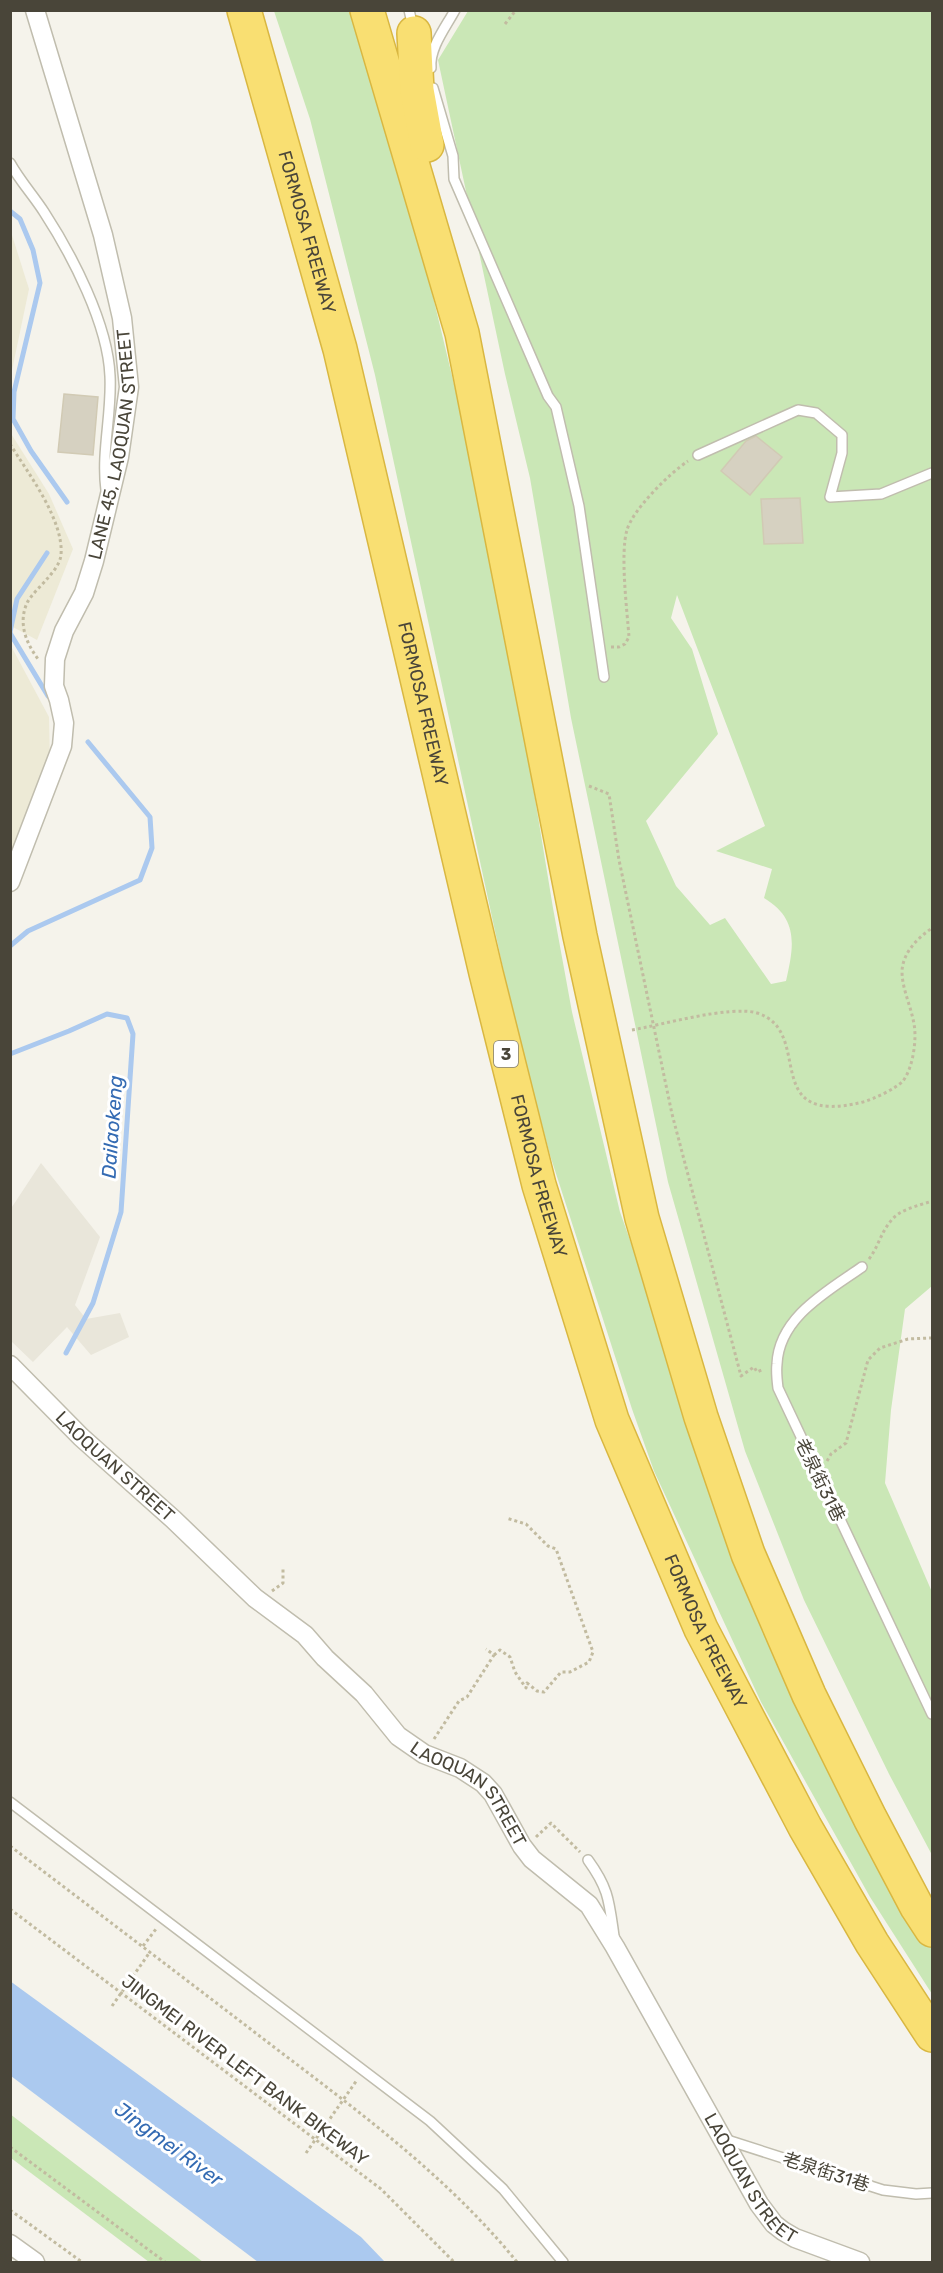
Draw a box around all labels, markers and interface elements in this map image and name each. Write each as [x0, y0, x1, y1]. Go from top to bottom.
street label: FORMOSA FREEWAY [273, 148, 341, 317]
street label: LANE 45, LAOQUAN STREET [84, 328, 140, 562]
street label: FORMOSA FREEWAY [393, 620, 453, 789]
road number: 3 [494, 1041, 518, 1067]
water label: Dailaokeng [96, 1074, 128, 1179]
street label: FORMOSA FREEWAY [506, 1092, 572, 1261]
street label: LAOQUAN STREET [51, 1407, 179, 1526]
street label: 老泉街31巷 [790, 1435, 850, 1525]
street label: FORMOSA FREEWAY [659, 1551, 752, 1713]
street label: LAOQUAN STREET [406, 1737, 531, 1850]
street label: JINGMEI RIVER LEFT BANK BIKEWAY [117, 1970, 373, 2170]
water label: Jingmei River [110, 2097, 229, 2192]
street label: LAOQUAN STREET [699, 2109, 801, 2248]
street label: 老泉街31巷 [780, 2148, 872, 2196]

